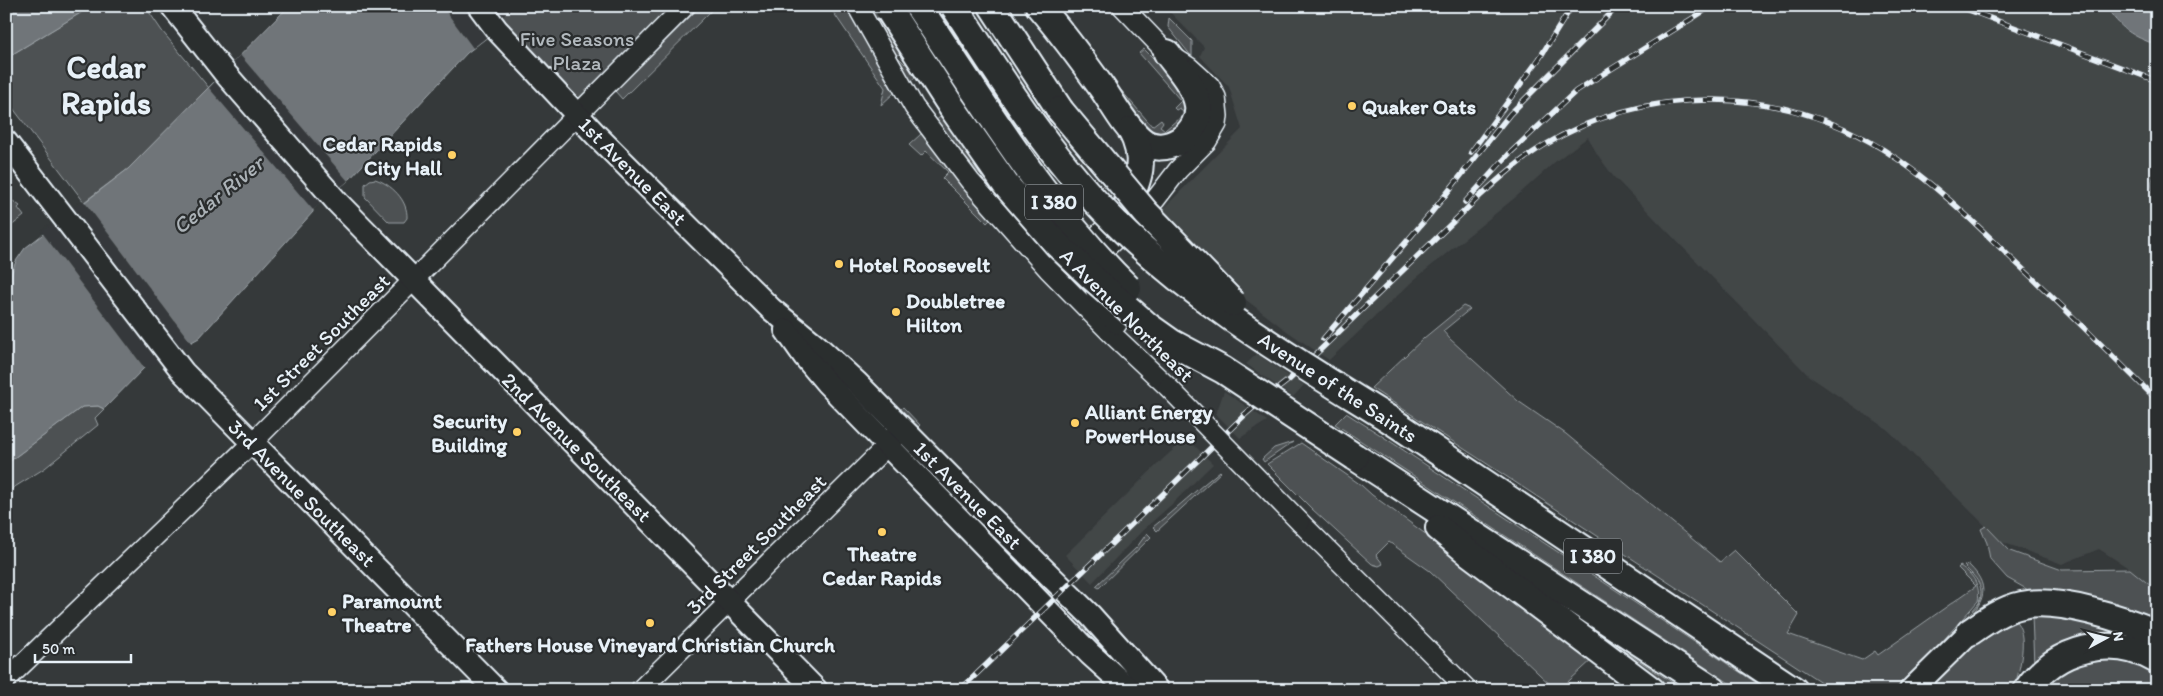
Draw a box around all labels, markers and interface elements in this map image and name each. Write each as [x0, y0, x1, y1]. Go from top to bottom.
park label: Five Seasons Plaza [520, 26, 634, 75]
district label: Cedar Rapids [61, 49, 151, 122]
place label: Quaker Oats [1362, 94, 1476, 119]
marker: Quaker Oats [1346, 100, 1358, 112]
street label: 1st Avenue East [574, 112, 692, 230]
place label: Cedar Rapids City Hall [323, 131, 443, 181]
water label: Cedar River [167, 149, 271, 240]
marker: Cedar Rapids City Hall [446, 149, 458, 161]
road number: I 380 [1025, 184, 1083, 220]
street label: A Avenue Northeast [1055, 243, 1199, 387]
place label: Hotel Roosevelt [849, 252, 990, 277]
marker: Hotel Roosevelt [833, 258, 845, 270]
street label: 1st Street Southeast [247, 268, 395, 416]
place label: Doubletree Hilton [906, 288, 1005, 337]
marker: Doubletree Hilton [890, 306, 902, 318]
street label: Avenue of the Saints [1254, 326, 1422, 448]
street label: 2nd Avenue Southeast [497, 367, 657, 527]
place label: Alliant Energy PowerHouse [1084, 399, 1213, 448]
place label: Security Building [431, 408, 508, 458]
street label: 3rd Avenue Southeast [223, 414, 381, 572]
marker: Alliant Energy PowerHouse [1069, 417, 1081, 429]
marker: Security Building [511, 426, 523, 438]
street label: 1st Avenue East [909, 436, 1027, 554]
street label: 3rd Street Southeast [681, 469, 831, 619]
marker: Theatre Cedar Rapids [876, 526, 888, 538]
road number: I 380 [1564, 538, 1622, 574]
place label: Theatre Cedar Rapids [822, 541, 942, 591]
place label: Paramount Theatre [341, 588, 442, 637]
marker: Paramount Theatre [326, 606, 338, 618]
north arrow [2080, 614, 2130, 664]
marker: Fathers House Vineyard Christian Church [644, 617, 656, 629]
scale bar [35, 631, 131, 663]
text: N [2109, 631, 2127, 642]
place label: Fathers House Vineyard Christian Church [465, 632, 836, 658]
text: 50 m [42, 640, 75, 658]

